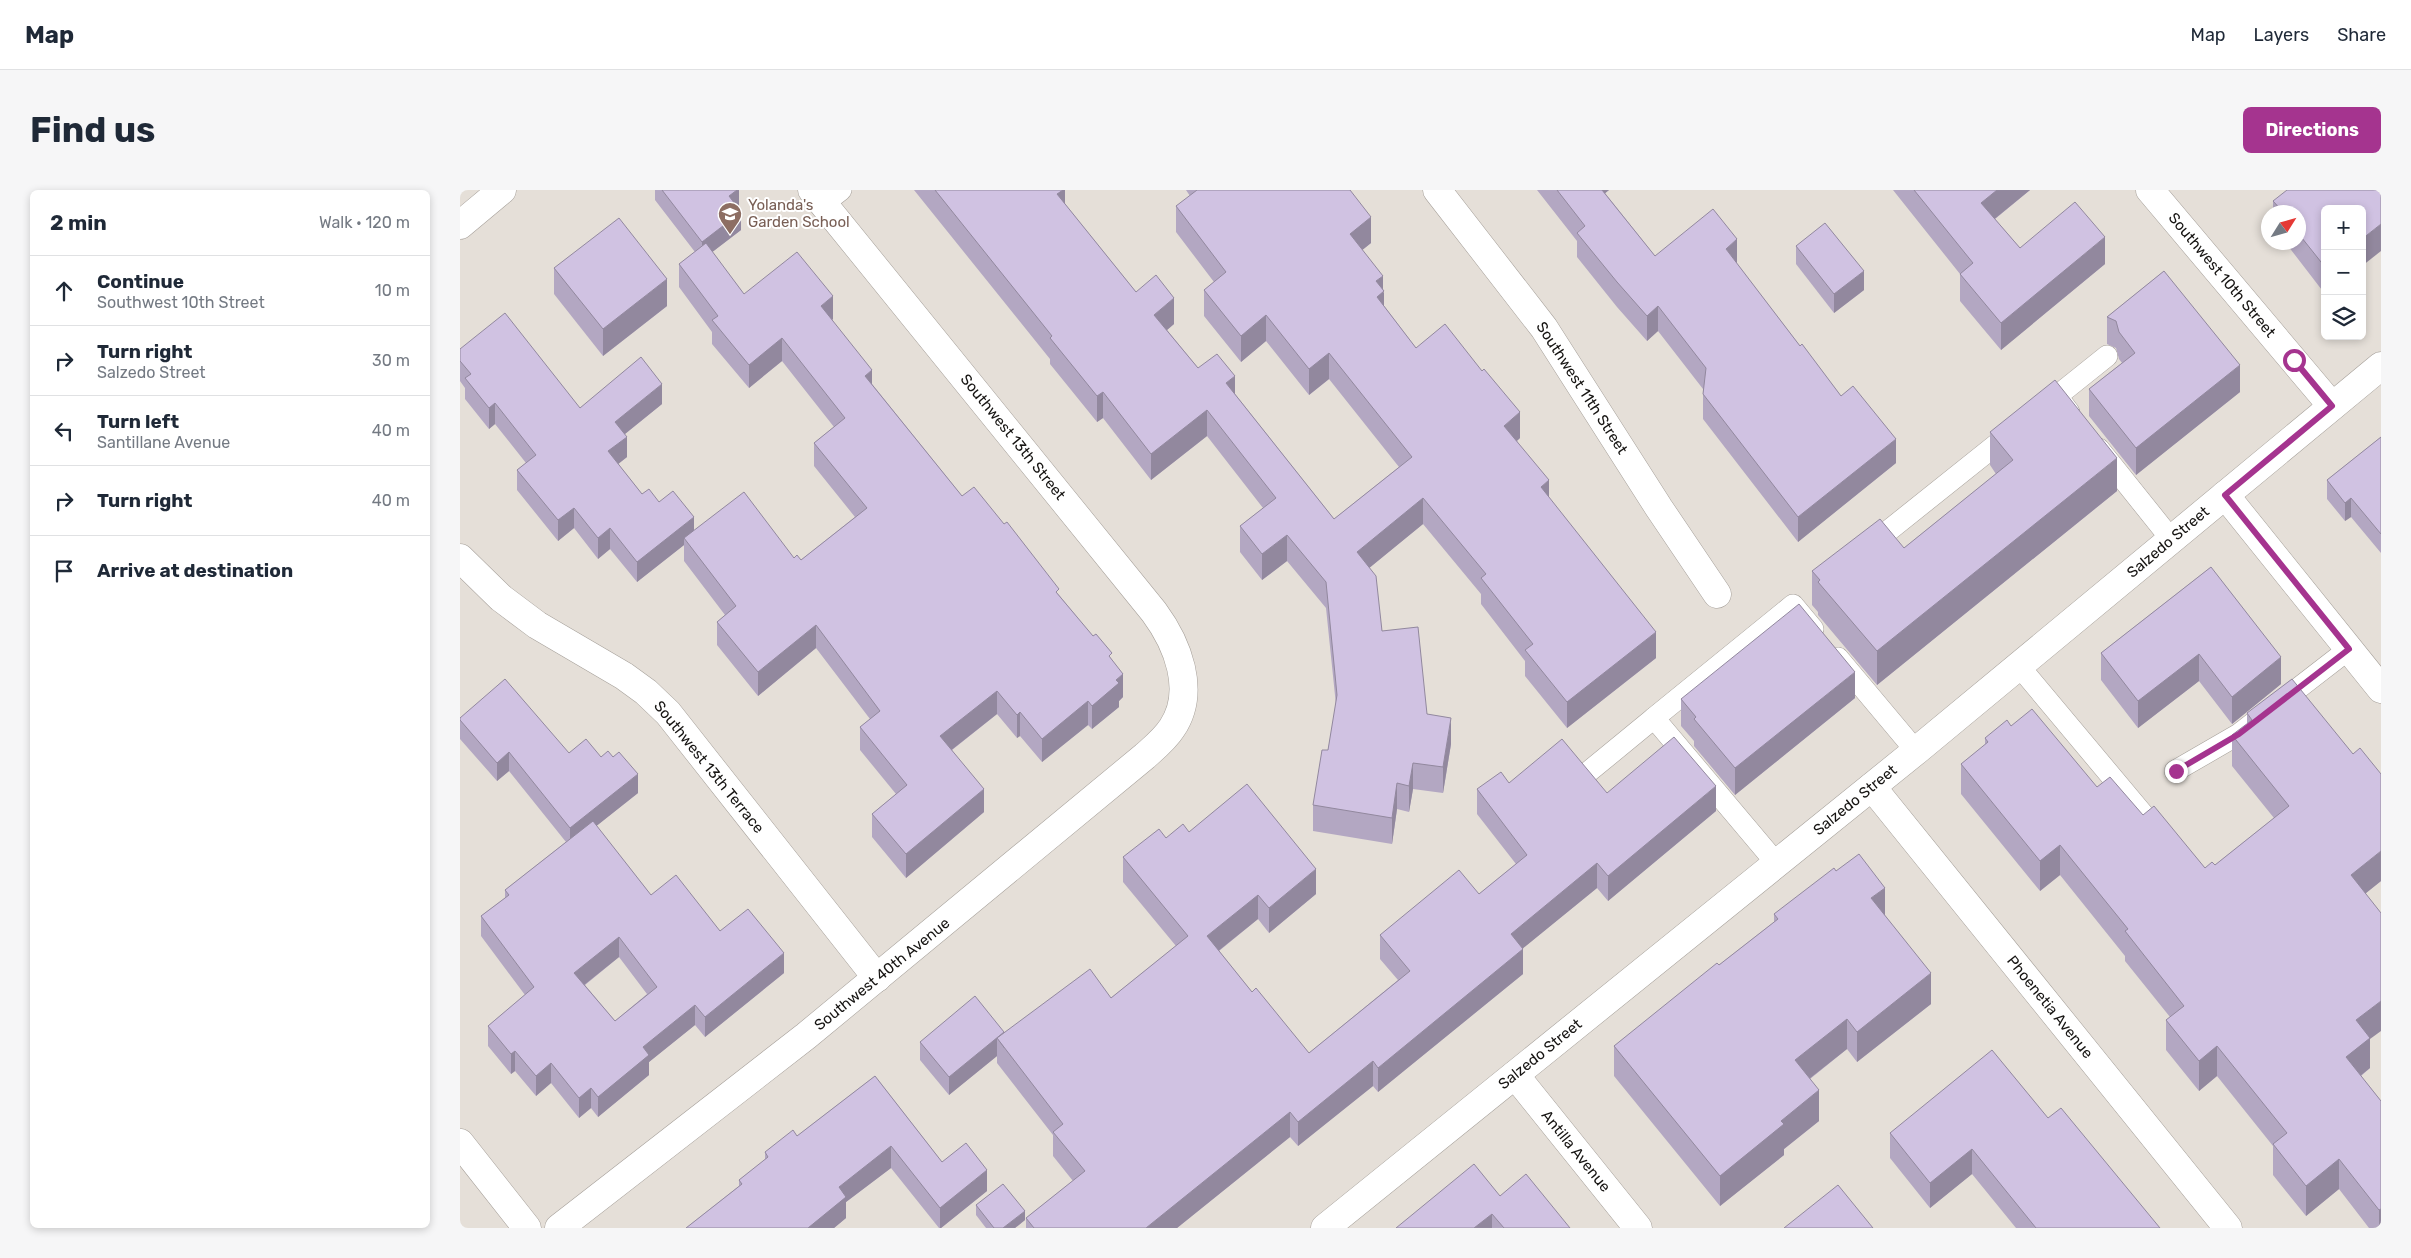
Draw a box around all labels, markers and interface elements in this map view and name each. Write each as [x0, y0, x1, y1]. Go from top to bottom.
text: Map [25, 21, 74, 49]
text: Map [2191, 24, 2226, 46]
text: Layers [2254, 24, 2309, 46]
text: Share [2337, 24, 2386, 46]
button: Directions [2243, 107, 2381, 153]
text: Find us [30, 109, 155, 151]
place label: Yolanda's Garden School [748, 196, 850, 231]
school or university icon: Yolanda's Garden School [717, 201, 743, 235]
north arrow [2261, 205, 2306, 250]
map controls [2321, 205, 2366, 340]
button: + [2321, 205, 2366, 250]
street label: Southwest 10th Street [2165, 209, 2280, 341]
text: 2 min [50, 210, 107, 235]
text: Walk · 120 m [319, 213, 410, 232]
button: − [2321, 250, 2366, 295]
text: Continue [97, 270, 184, 293]
icon: ahead [50, 277, 78, 305]
text: 10 m [375, 281, 410, 300]
text: Southwest 10th Street [97, 293, 265, 312]
button: layers [2321, 295, 2366, 340]
street label: Southwest 11th Street [1532, 318, 1632, 458]
text: Turn right [97, 340, 192, 363]
icon: right [50, 347, 78, 375]
route start [2283, 349, 2306, 372]
text: 30 m [372, 351, 410, 370]
text: Salzedo Street [97, 363, 206, 382]
street label: Southwest 13th Street [957, 370, 1069, 504]
text: Turn left [97, 410, 179, 433]
icon: left [50, 417, 78, 445]
text: 40 m [372, 421, 410, 440]
text: Santillane Avenue [97, 433, 230, 452]
icon: right [50, 487, 78, 515]
text: Turn right [97, 489, 192, 512]
text: 40 m [372, 491, 410, 510]
street label: Salzedo Street [2123, 502, 2213, 582]
icon: arrive [50, 557, 78, 585]
text: Arrive at destination [97, 559, 293, 582]
street label: Southwest 13th Terrace [650, 697, 768, 837]
route end [2165, 760, 2188, 783]
street label: Salzedo Street [1810, 761, 1900, 839]
street label: Southwest 40th Avenue [811, 914, 953, 1034]
street label: Phoenetia Avenue [2003, 952, 2097, 1062]
street label: Salzedo Street [1495, 1015, 1585, 1093]
street label: Antilla Avenue [1538, 1107, 1614, 1195]

